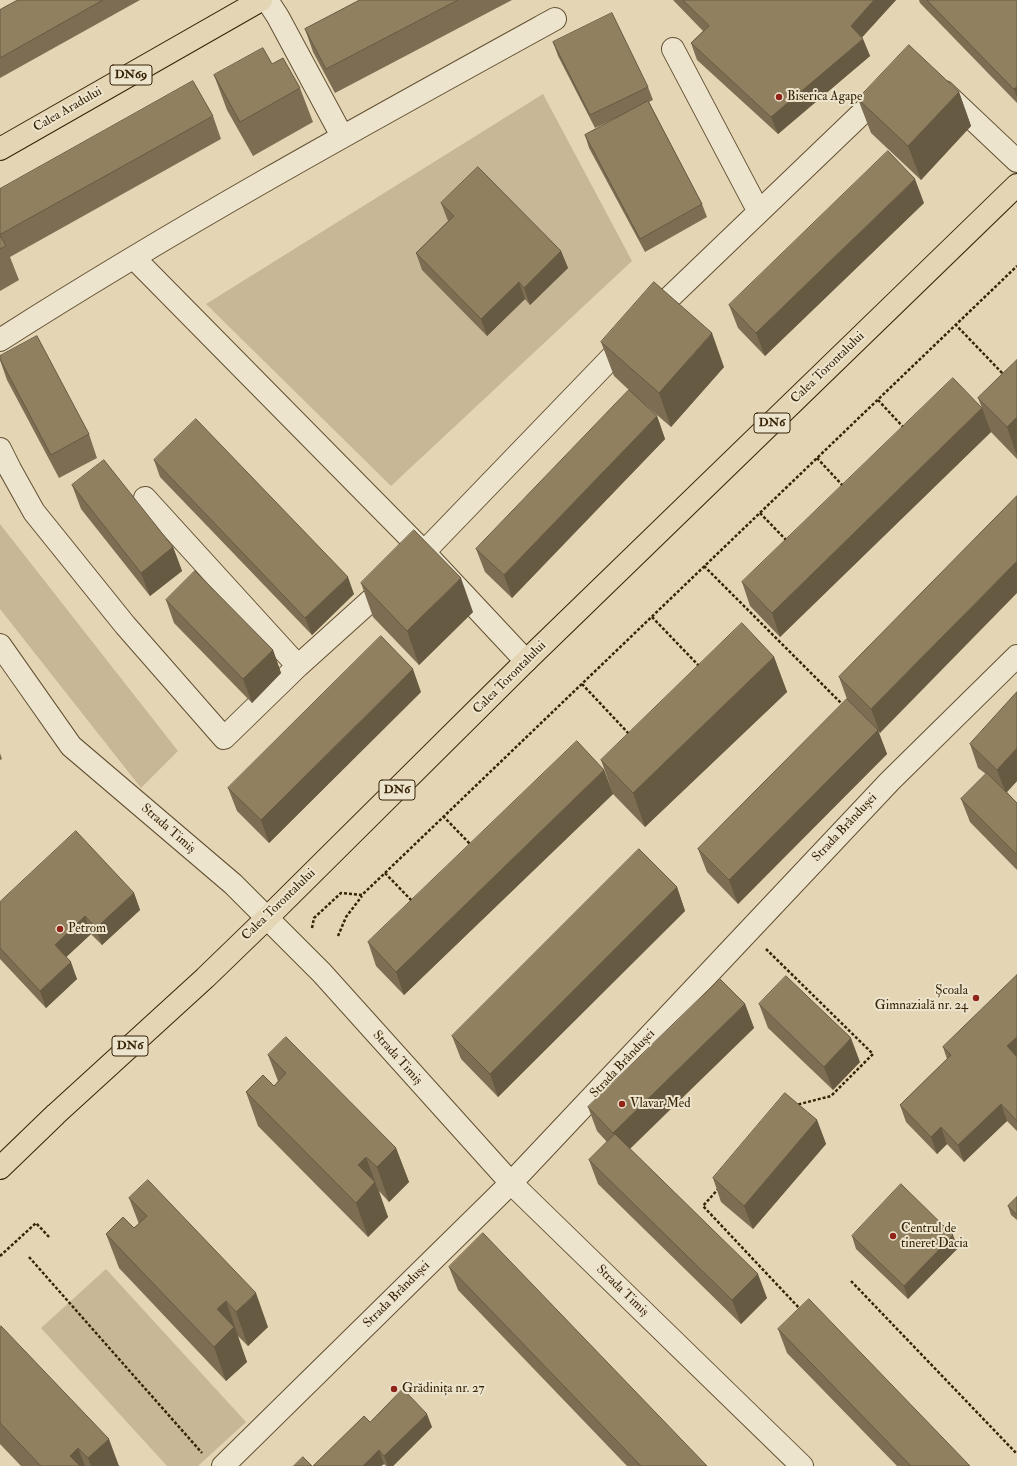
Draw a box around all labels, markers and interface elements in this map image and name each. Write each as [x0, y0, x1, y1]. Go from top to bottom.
road number: DN69 [110, 65, 152, 85]
street label: Calea Aradului [31, 84, 105, 136]
place label: Biserica Agape [787, 89, 862, 105]
marker: Biserica Agape [774, 92, 784, 102]
street label: Calea Torontalului [788, 329, 868, 407]
road number: DN6 [754, 413, 790, 433]
street label: Calea Torontalului [470, 638, 550, 718]
road number: DN6 [379, 780, 415, 800]
street label: Strada Brândușei [809, 791, 881, 865]
street label: Strada Timiș [138, 801, 198, 857]
street label: Calea Torontalului [239, 866, 319, 944]
place label: Petrom [68, 921, 106, 937]
marker: Petrom [55, 924, 65, 934]
place label: Școala Gimnazială nr. 24 [875, 983, 968, 1014]
marker: Școala Gimnazială nr. 24 [971, 993, 981, 1003]
street label: Strada Brândușei [587, 1027, 659, 1101]
street label: Strada Timiș [369, 1028, 425, 1088]
road number: DN6 [112, 1036, 148, 1056]
place label: Vlavar Med [630, 1096, 691, 1112]
marker: Vlavar Med [617, 1099, 627, 1109]
place label: Centrul de tineret Dacia [901, 1221, 968, 1252]
marker: Centrul de tineret Dacia [888, 1231, 898, 1241]
street label: Strada Brândușei [360, 1258, 434, 1332]
street label: Strada Timiș [592, 1262, 652, 1320]
place label: Grădinița nr. 27 [402, 1381, 485, 1397]
marker: Grădinița nr. 27 [389, 1384, 399, 1394]

